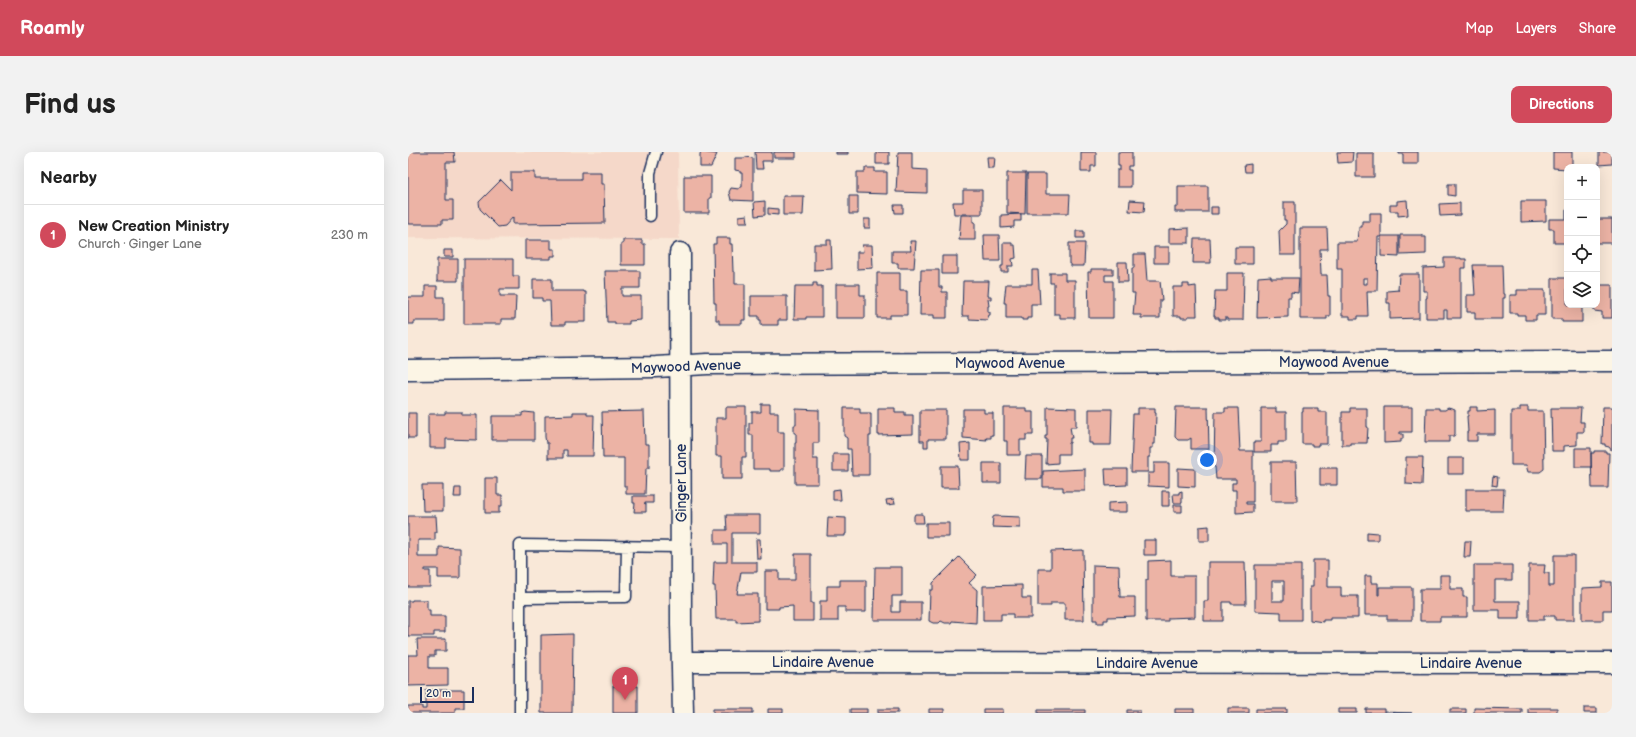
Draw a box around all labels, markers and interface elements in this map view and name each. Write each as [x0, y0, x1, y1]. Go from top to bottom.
text: Roamly [20, 17, 84, 40]
text: Map [1465, 20, 1493, 37]
text: Layers [1515, 20, 1557, 37]
text: Share [1579, 20, 1616, 37]
button: Directions [1511, 86, 1612, 123]
text: Find us [24, 88, 116, 121]
map controls [1564, 164, 1600, 308]
button: + [1564, 164, 1600, 200]
text: Nearby [40, 168, 97, 188]
button: − [1564, 200, 1600, 236]
text: New Creation Ministry [78, 217, 229, 236]
text: 1 [50, 227, 56, 243]
text: 230 m [331, 227, 368, 243]
text: Church · Ginger Lane [78, 236, 202, 252]
button: locate [1564, 236, 1600, 272]
button: layers [1564, 272, 1600, 308]
street label: Maywood Avenue [1279, 354, 1389, 371]
street label: Maywood Avenue [955, 355, 1065, 372]
street label: Maywood Avenue [631, 356, 741, 377]
street label: Ginger Lane [673, 444, 690, 522]
your location [1197, 450, 1217, 470]
street label: Lindaire Avenue [772, 654, 874, 671]
street label: Lindaire Avenue [1096, 655, 1198, 672]
street label: Lindaire Avenue [1420, 655, 1522, 672]
pin: 1 [612, 667, 638, 700]
scale bar [420, 685, 474, 704]
text: 20 m [426, 687, 451, 700]

